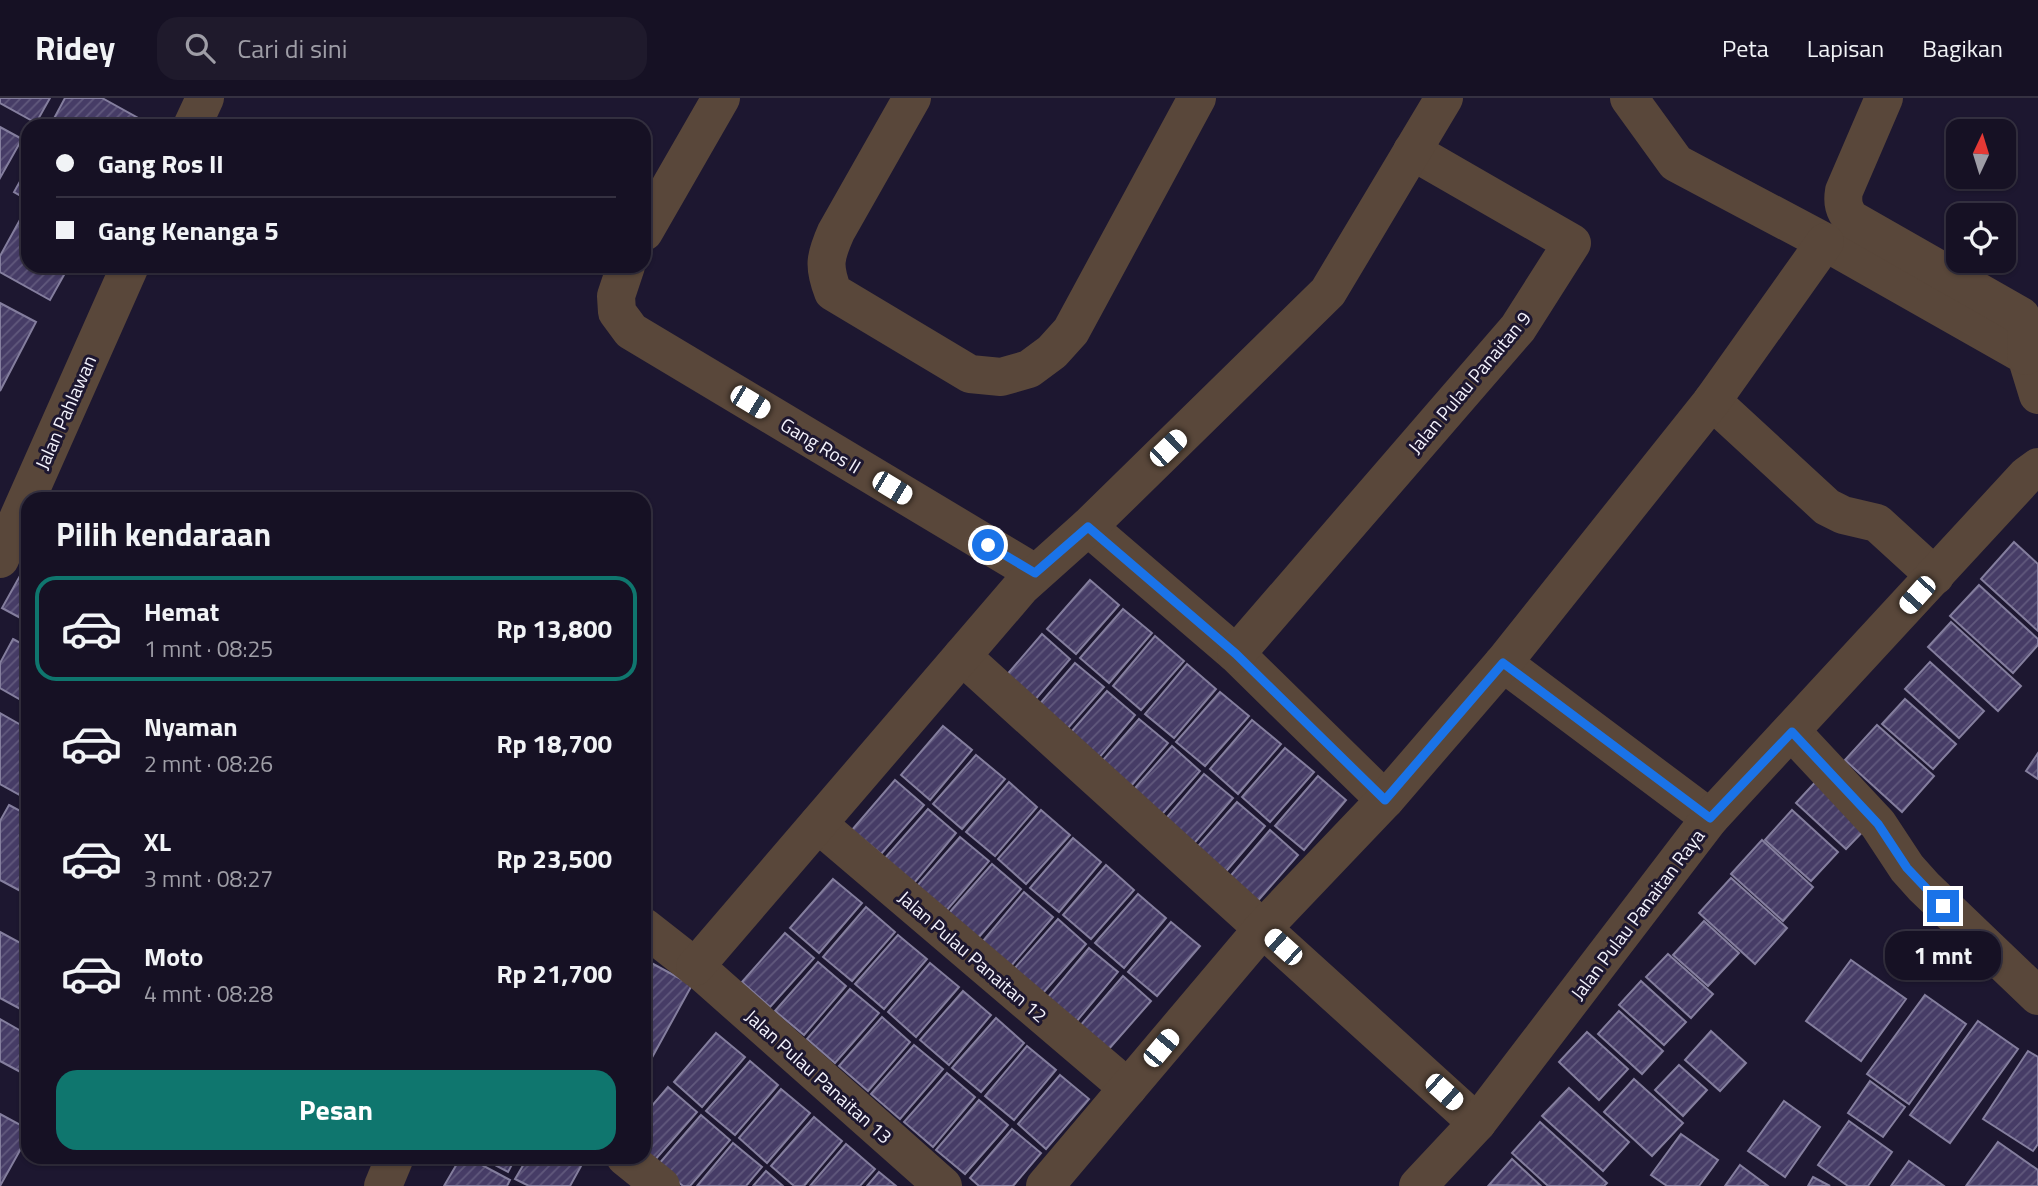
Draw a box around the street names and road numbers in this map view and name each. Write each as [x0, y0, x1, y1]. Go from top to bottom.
street label: Jalan Pulau Panaitan 9 [1400, 304, 1538, 460]
street label: Jalan Pahlawan [27, 350, 103, 474]
street label: Gang Ros II [775, 410, 867, 480]
street label: Jalan Pulau Panaitan Raya [1563, 822, 1711, 1006]
street label: Jalan Pulau Panaitan 12 [892, 883, 1054, 1029]
street label: Jalan Pulau Panaitan 13 [739, 1002, 899, 1150]

